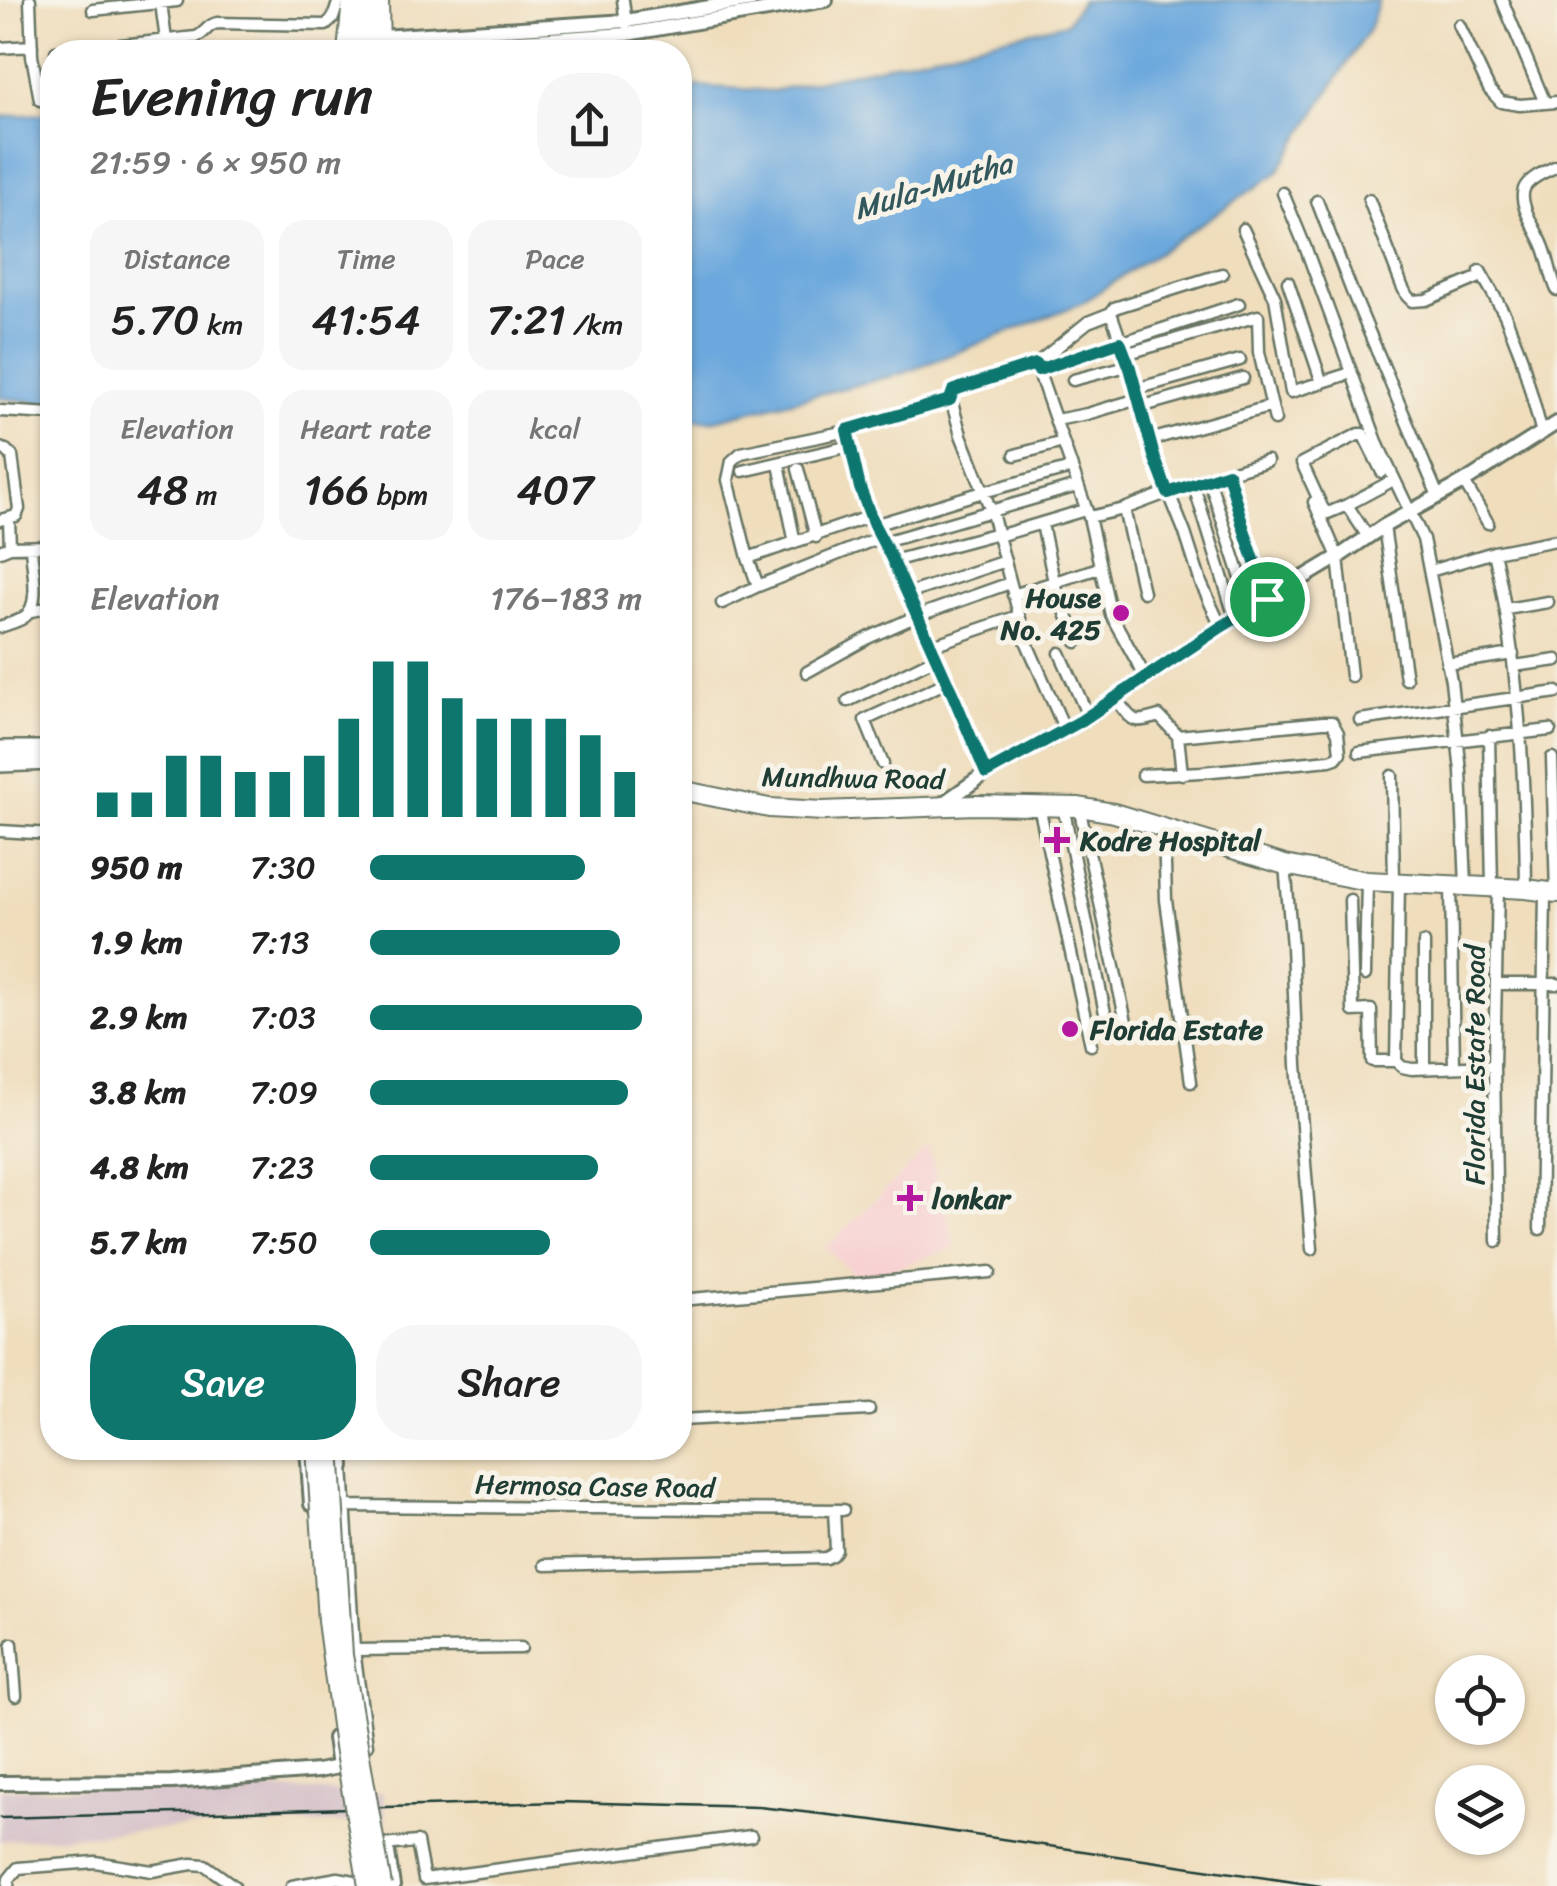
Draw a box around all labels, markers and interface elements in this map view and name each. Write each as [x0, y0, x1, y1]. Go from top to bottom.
text: Evening run [90, 48, 373, 145]
button: share [537, 73, 642, 178]
text: 21:59 · 6 × 950 m [90, 134, 341, 191]
water label: Mula-Mutha [847, 135, 1022, 236]
text: Distance [124, 234, 230, 283]
text: Time [336, 234, 396, 283]
text: Pace [525, 234, 585, 283]
text: 5.70 [111, 283, 200, 357]
text: 41:54 [312, 283, 420, 357]
text: 7:21 [487, 283, 566, 357]
text: km [200, 300, 243, 349]
text: /km [566, 300, 623, 349]
text: Elevation [120, 404, 234, 453]
text: Heart rate [300, 404, 432, 453]
text: kcal [530, 404, 580, 453]
text: 48 [137, 453, 188, 527]
text: 166 [304, 453, 369, 527]
text: 407 [517, 453, 593, 527]
text: m [188, 470, 217, 519]
text: bpm [369, 470, 428, 519]
pin [1225, 557, 1310, 642]
text: Elevation [90, 570, 220, 627]
text: 176–183 m [490, 570, 642, 627]
icon: arrive [1240, 572, 1295, 627]
place label: House No. 425 [1000, 573, 1101, 654]
marker: House No. 425 [1110, 602, 1132, 624]
street label: Mundhwa Road [761, 752, 947, 804]
place label: Kodre Hospital [1079, 816, 1262, 865]
marker: Kodre Hospital [1044, 827, 1070, 853]
text: 950 m [90, 839, 182, 896]
text: 7:30 [250, 839, 316, 896]
text: 1.9 km [90, 914, 183, 971]
text: 7:13 [250, 914, 309, 971]
street label: Florida Estate Road [1450, 943, 1499, 1185]
text: 2.9 km [90, 989, 188, 1046]
text: 7:03 [250, 989, 316, 1046]
place label: Florida Estate [1089, 1005, 1264, 1054]
marker: Florida Estate [1059, 1018, 1081, 1040]
text: 3.8 km [90, 1064, 186, 1121]
text: 7:09 [250, 1064, 318, 1121]
text: 4.8 km [90, 1139, 189, 1196]
text: 7:23 [250, 1139, 314, 1196]
place label: lonkar [931, 1174, 1012, 1223]
marker: lonkar [897, 1185, 923, 1211]
text: 5.7 km [90, 1214, 187, 1271]
text: 7:50 [250, 1214, 318, 1271]
button: Save [90, 1325, 356, 1440]
button: Share [376, 1325, 642, 1440]
street label: Hermosa Case Road [475, 1459, 718, 1513]
map controls [1435, 1655, 1525, 1855]
button: locate [1435, 1655, 1525, 1745]
button: layers [1435, 1765, 1525, 1855]

